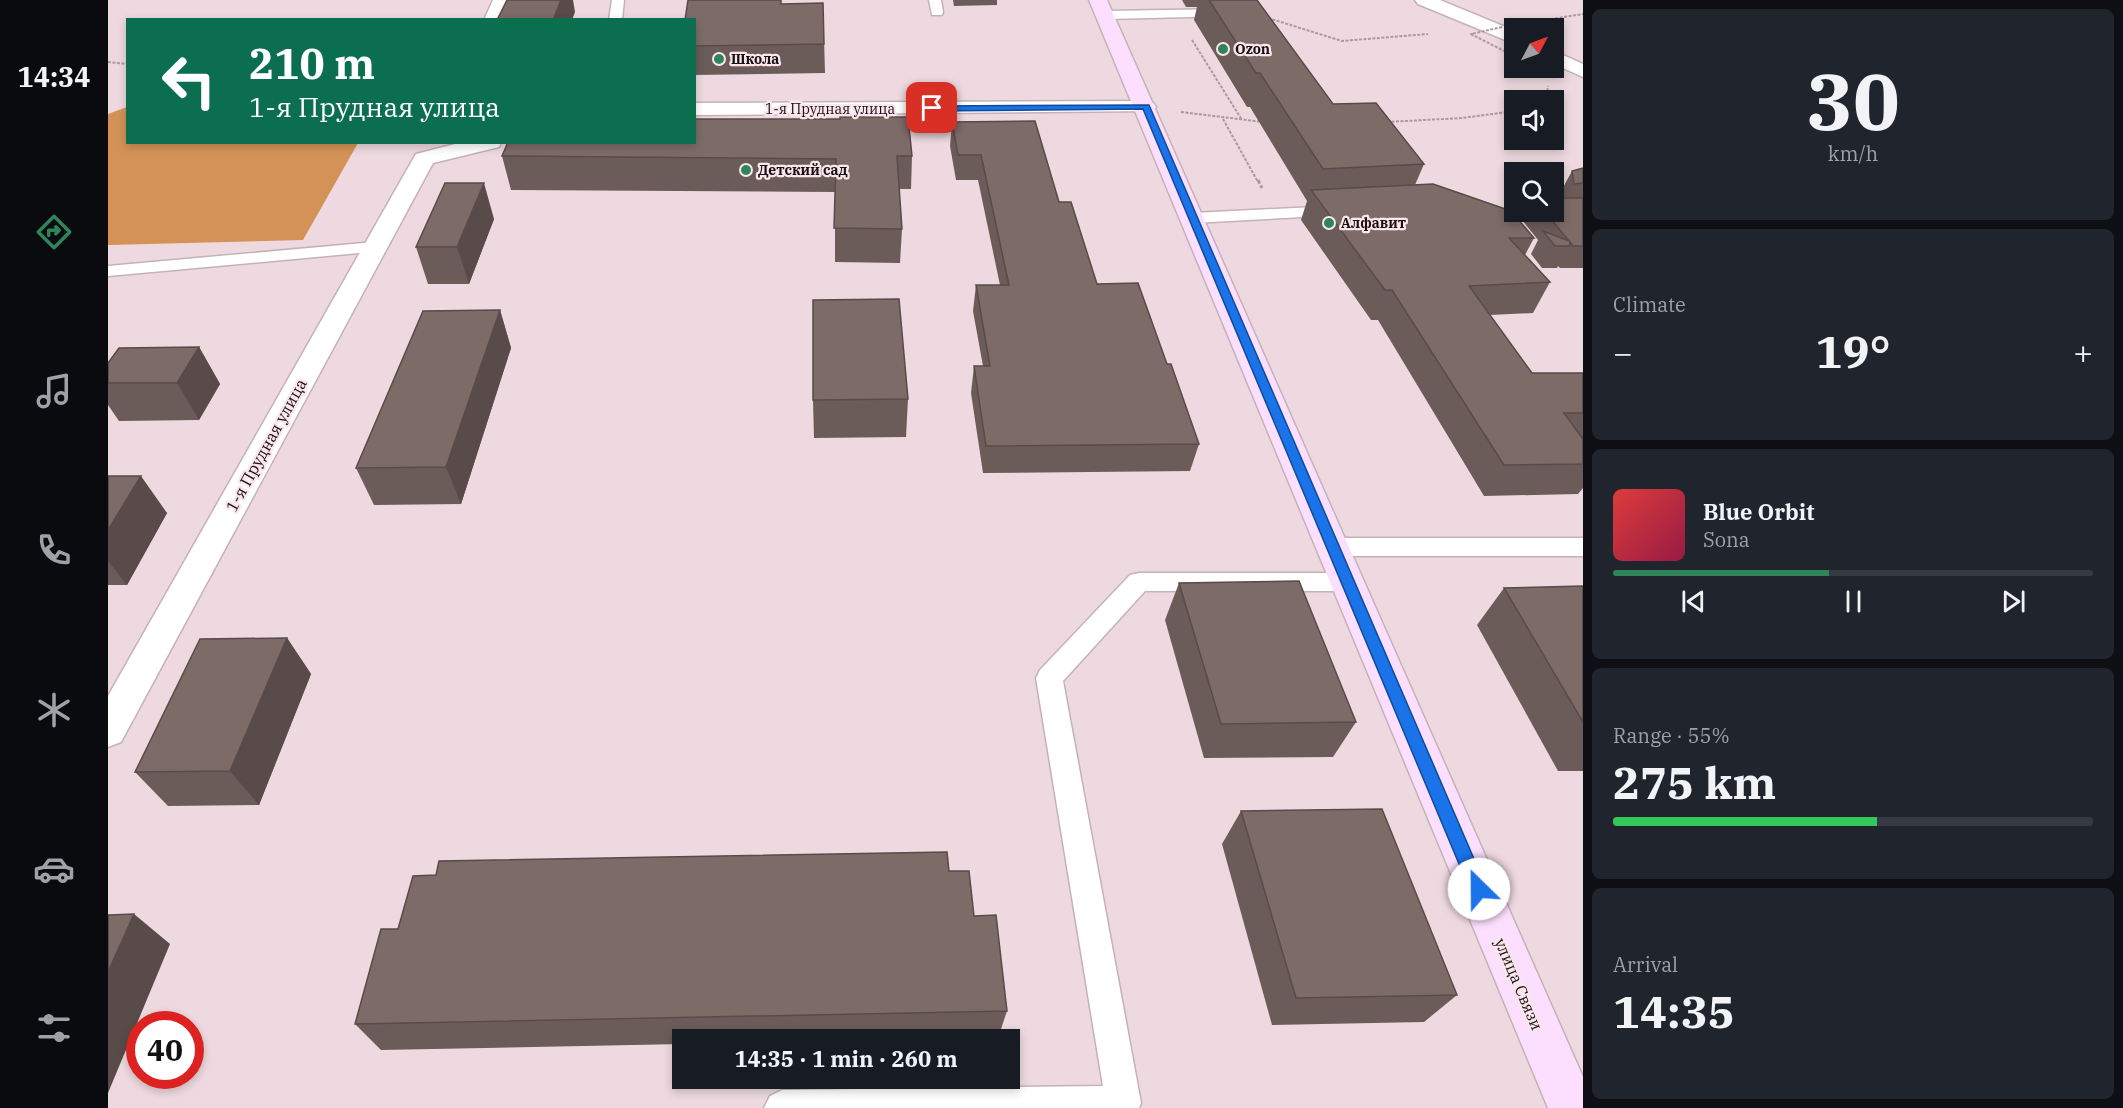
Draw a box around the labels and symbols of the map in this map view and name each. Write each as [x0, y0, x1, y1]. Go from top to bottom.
north arrow [1504, 18, 1564, 78]
place label: Ozon [1235, 40, 1270, 58]
marker: Ozon [1216, 42, 1230, 56]
place label: Школа [731, 50, 779, 68]
marker: Школа [712, 52, 726, 66]
pin [906, 82, 957, 133]
street label: 1-я Прудная улица [765, 100, 895, 118]
place label: Детский сад [758, 161, 848, 179]
marker: Детский сад [739, 163, 753, 177]
place label: Алфавит [1341, 214, 1406, 232]
marker: Алфавит [1322, 216, 1336, 230]
street label: 1-я Прудная улица [221, 375, 311, 515]
position arrow [1447, 857, 1511, 921]
street label: улица Связи [1491, 935, 1547, 1033]
speed limit sign: 40 [126, 1011, 204, 1089]

